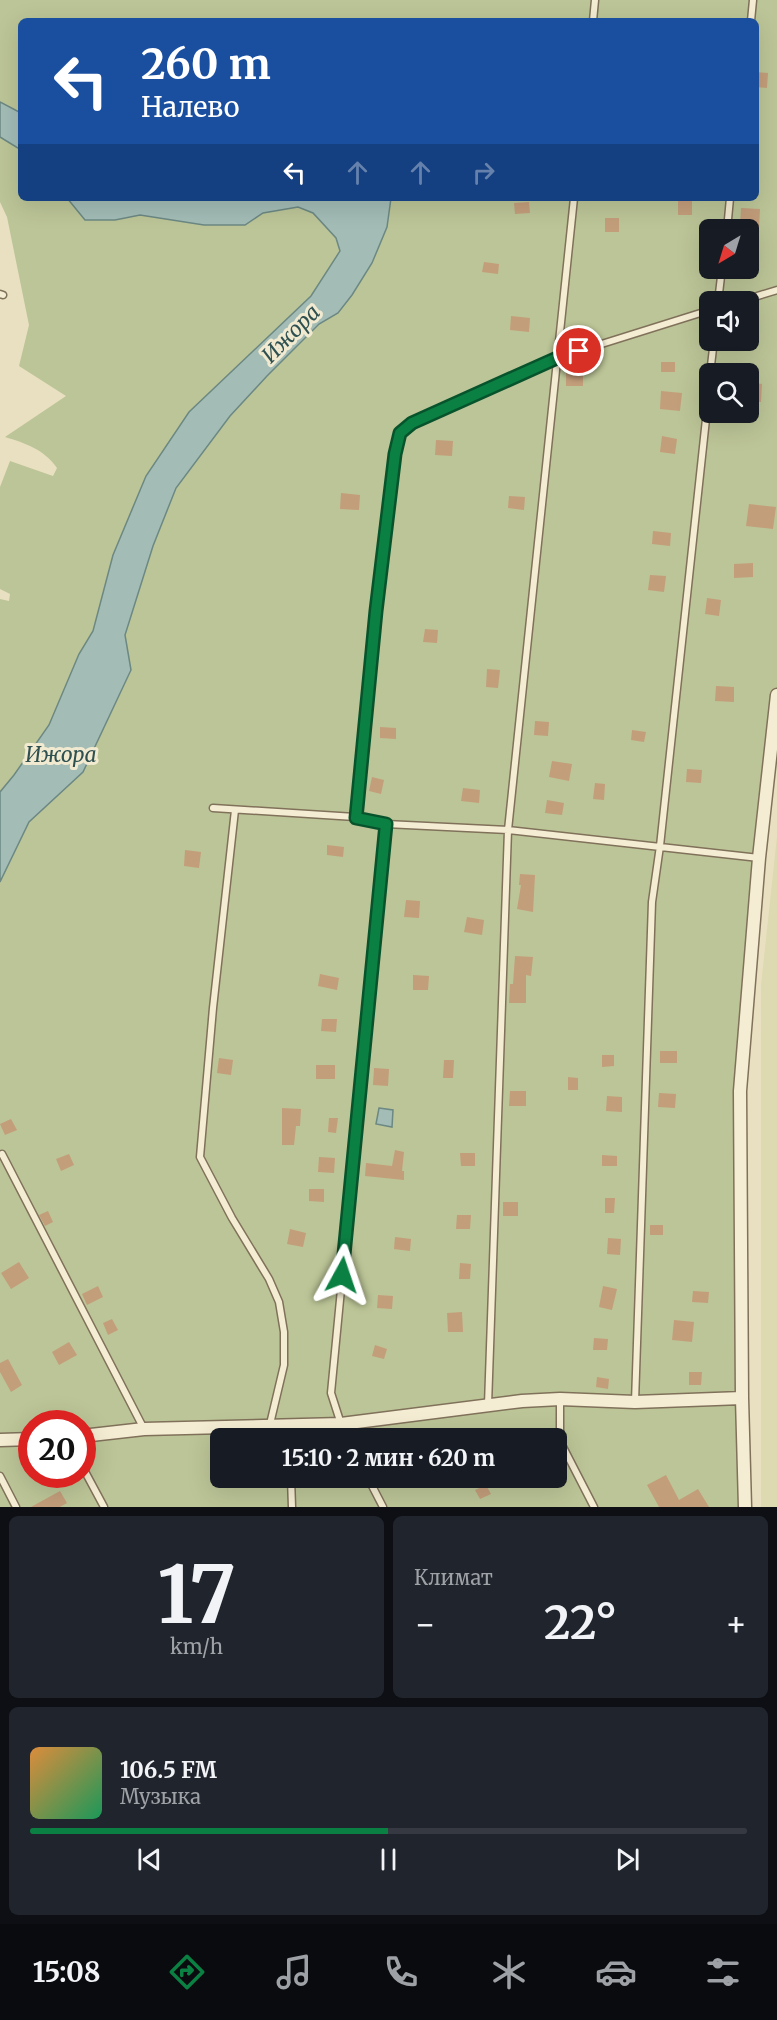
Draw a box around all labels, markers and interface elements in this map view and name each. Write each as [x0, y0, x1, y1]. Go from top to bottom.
text: 260 m [141, 38, 271, 90]
icon: left [42, 42, 120, 120]
text: Налево [141, 90, 239, 124]
icon: left [278, 156, 311, 189]
icon: ahead [341, 156, 374, 189]
icon: ahead [404, 156, 437, 189]
icon: right [467, 156, 500, 189]
north arrow [699, 219, 759, 279]
map controls [699, 219, 759, 423]
button: sound [699, 291, 759, 351]
water label: Ижора [256, 299, 325, 368]
pin [553, 325, 604, 376]
icon: arrive [562, 334, 595, 367]
button: search [699, 363, 759, 423]
water label: Ижора [25, 741, 97, 768]
position arrow [310, 1243, 374, 1307]
speed limit sign: 20 [18, 1410, 96, 1488]
text: 15:10 · 2 мин · 620 m [282, 1444, 495, 1472]
text: 17 [157, 1546, 236, 1644]
text: Климат [414, 1565, 493, 1590]
text: 22° [544, 1595, 617, 1651]
text: − [414, 1604, 436, 1645]
text: + [725, 1604, 747, 1645]
text: km/h [170, 1634, 223, 1659]
text: 106.5 FM [120, 1756, 217, 1784]
text: Музыка [120, 1784, 201, 1809]
icon: previous [133, 1843, 166, 1876]
icon: pause [372, 1843, 405, 1876]
icon: next [611, 1843, 644, 1876]
icon: directions [166, 1951, 208, 1993]
icon: music [273, 1951, 315, 1993]
icon: phone [380, 1951, 422, 1993]
icon: climate [488, 1951, 530, 1993]
icon: car [595, 1951, 637, 1993]
icon: filters [702, 1951, 744, 1993]
text: 15:08 [33, 1955, 100, 1989]

